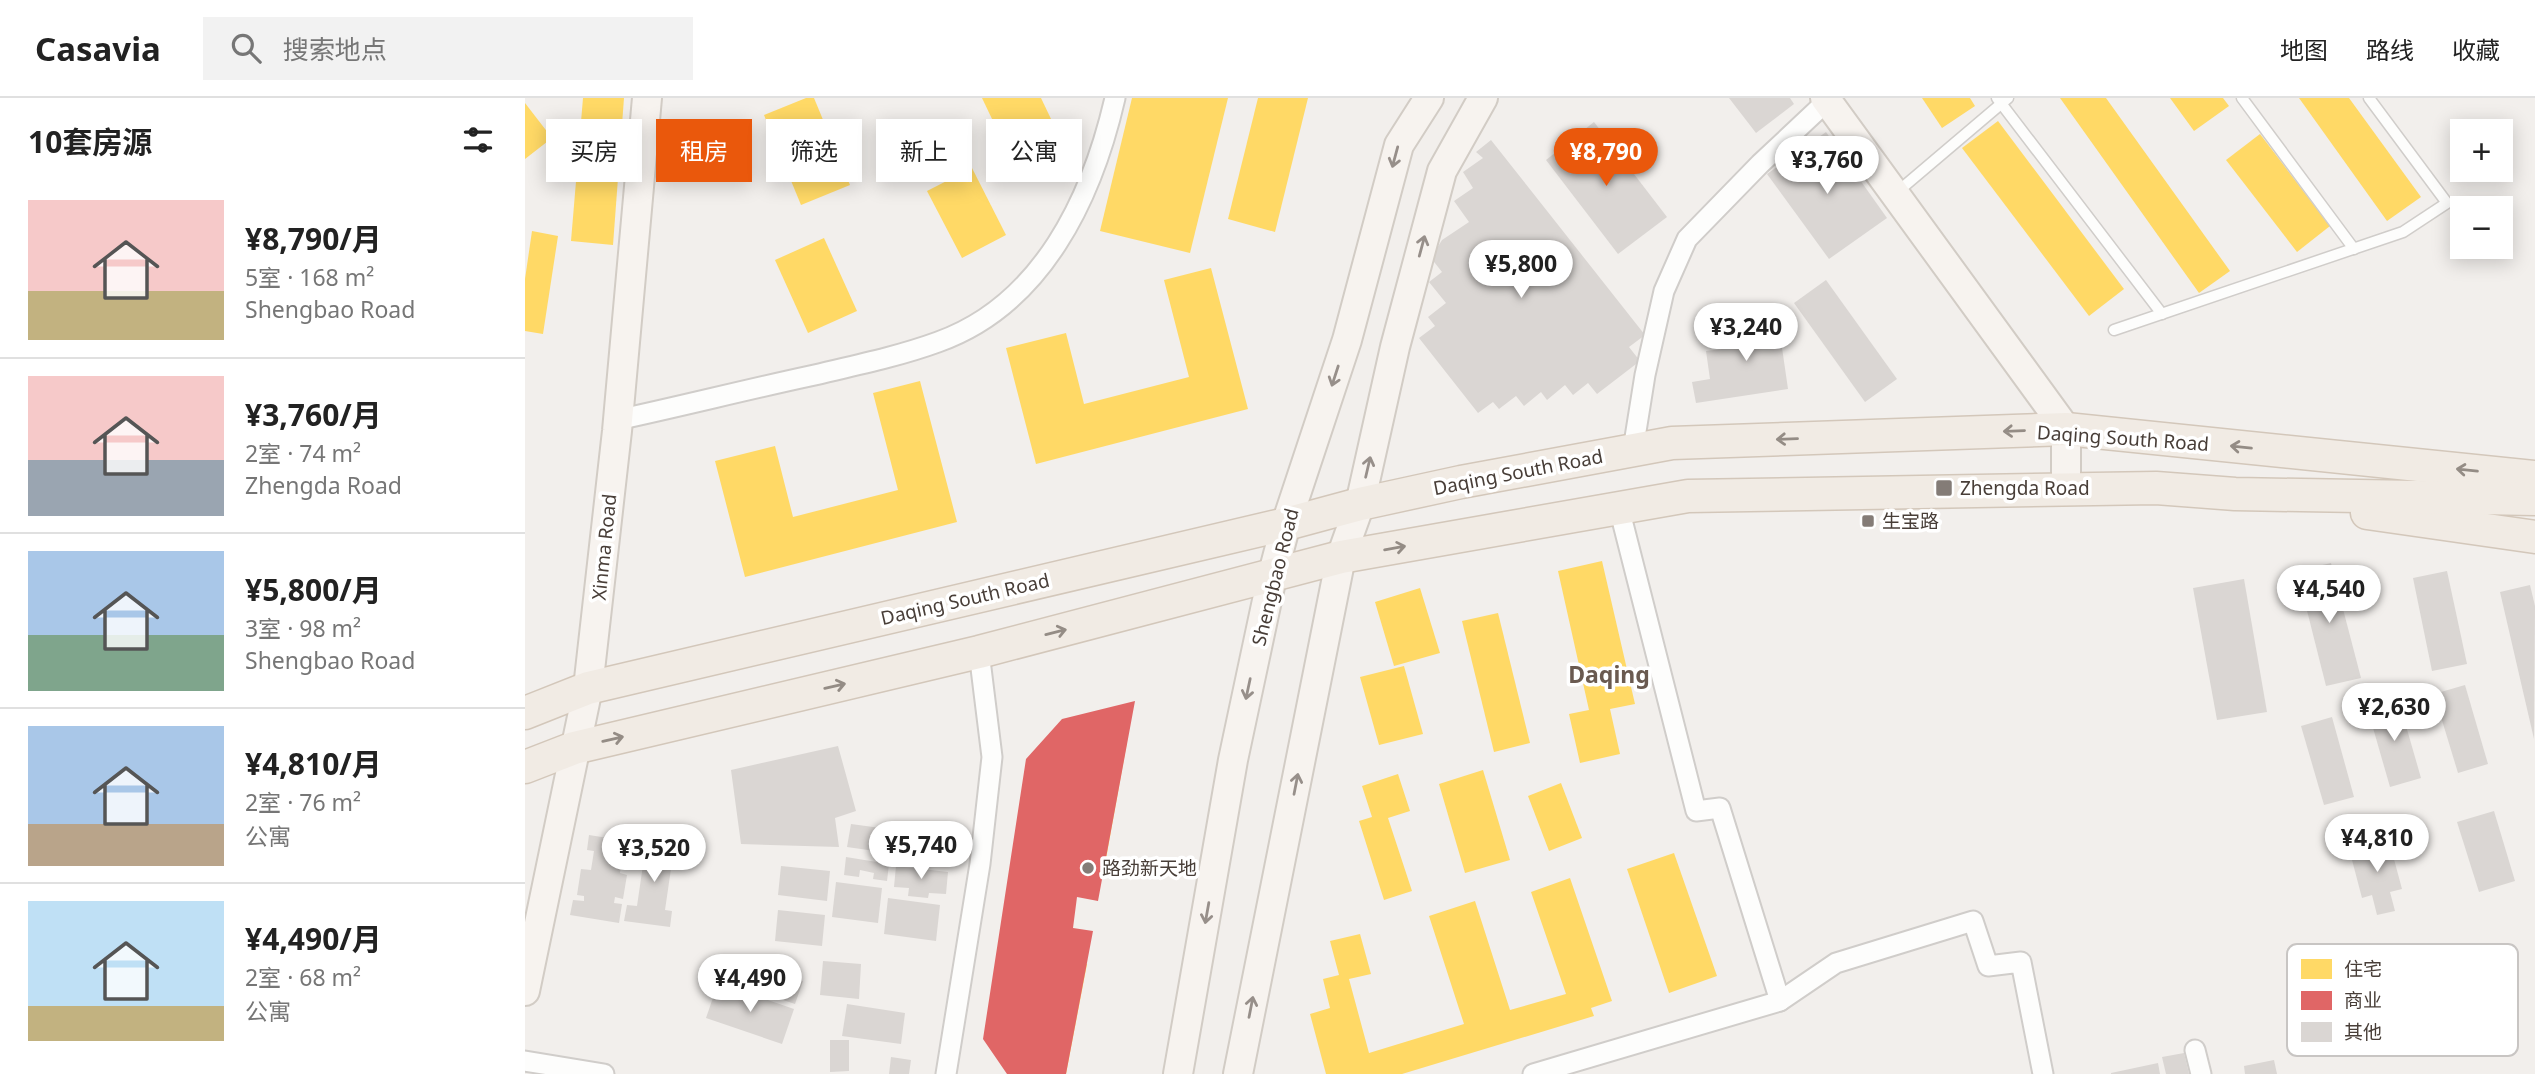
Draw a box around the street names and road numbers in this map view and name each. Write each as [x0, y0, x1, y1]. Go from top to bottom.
street label: Daqing South Road [2036, 419, 2210, 457]
street label: Daqing South Road [1431, 443, 1605, 501]
street label: Xinma Road [585, 493, 623, 601]
street label: Shengbao Road [1245, 506, 1305, 648]
street label: Daqing South Road [878, 567, 1052, 631]

